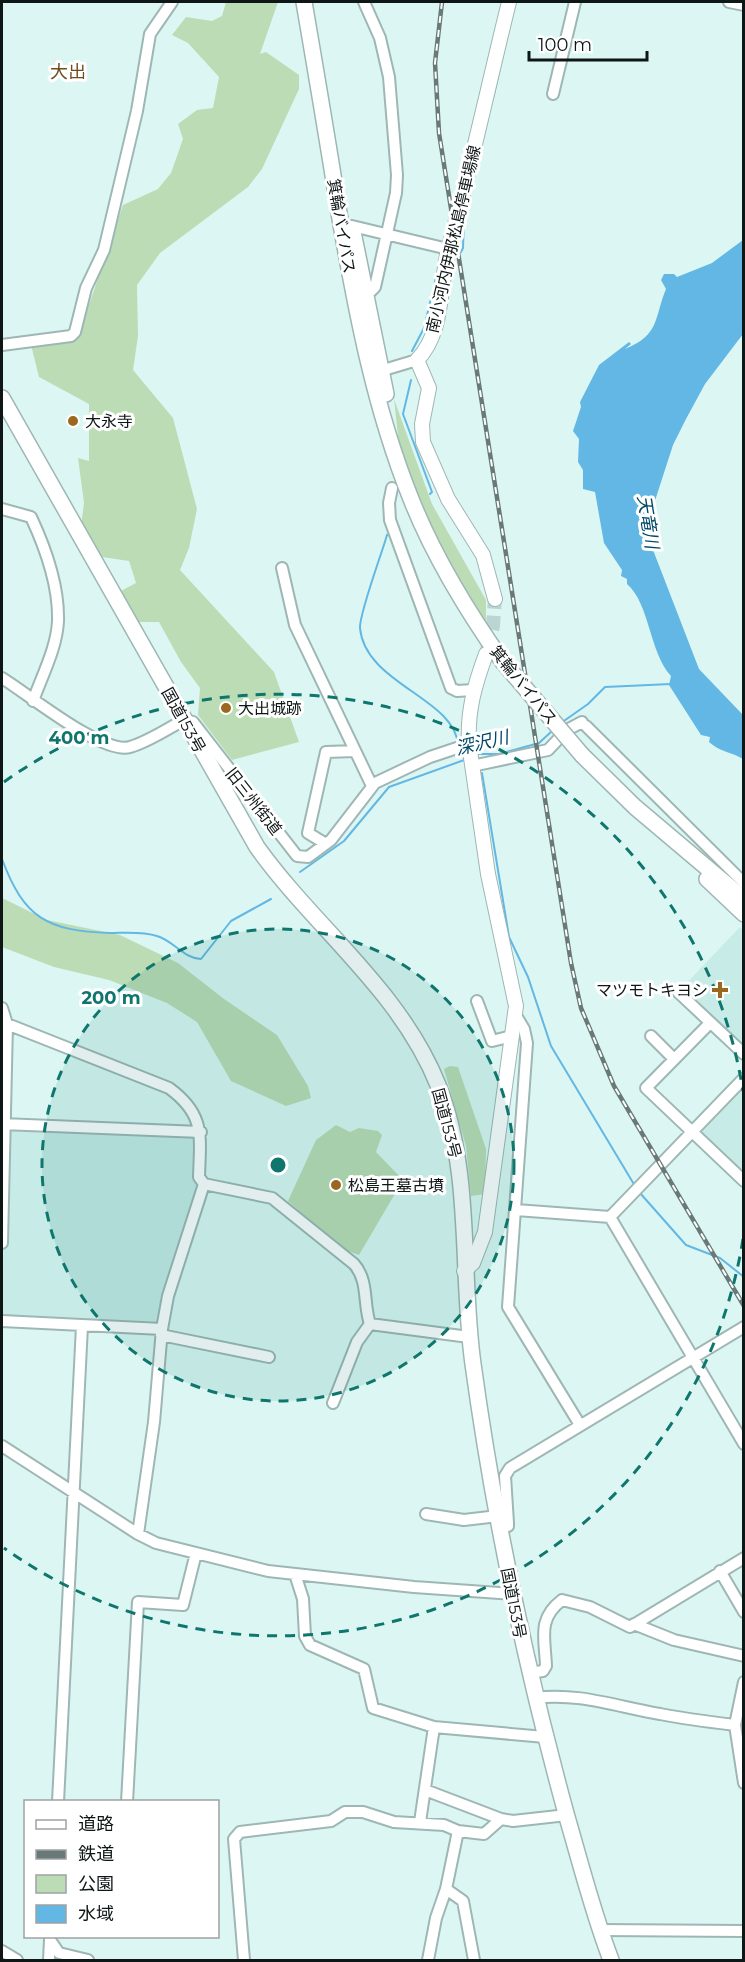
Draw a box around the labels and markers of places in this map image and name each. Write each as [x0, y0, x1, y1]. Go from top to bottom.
place label: 大永寺 [85, 412, 133, 431]
marker: 大永寺 [66, 414, 80, 428]
place label: 大出城跡 [238, 699, 302, 718]
marker: 大出城跡 [219, 701, 233, 715]
place label: マツモトキヨシ [596, 981, 708, 1000]
marker: マツモトキヨシ [713, 983, 727, 997]
centre of rings [268, 1155, 288, 1175]
place label: 松島王墓古墳 [348, 1176, 444, 1195]
marker: 松島王墓古墳 [329, 1178, 343, 1192]

